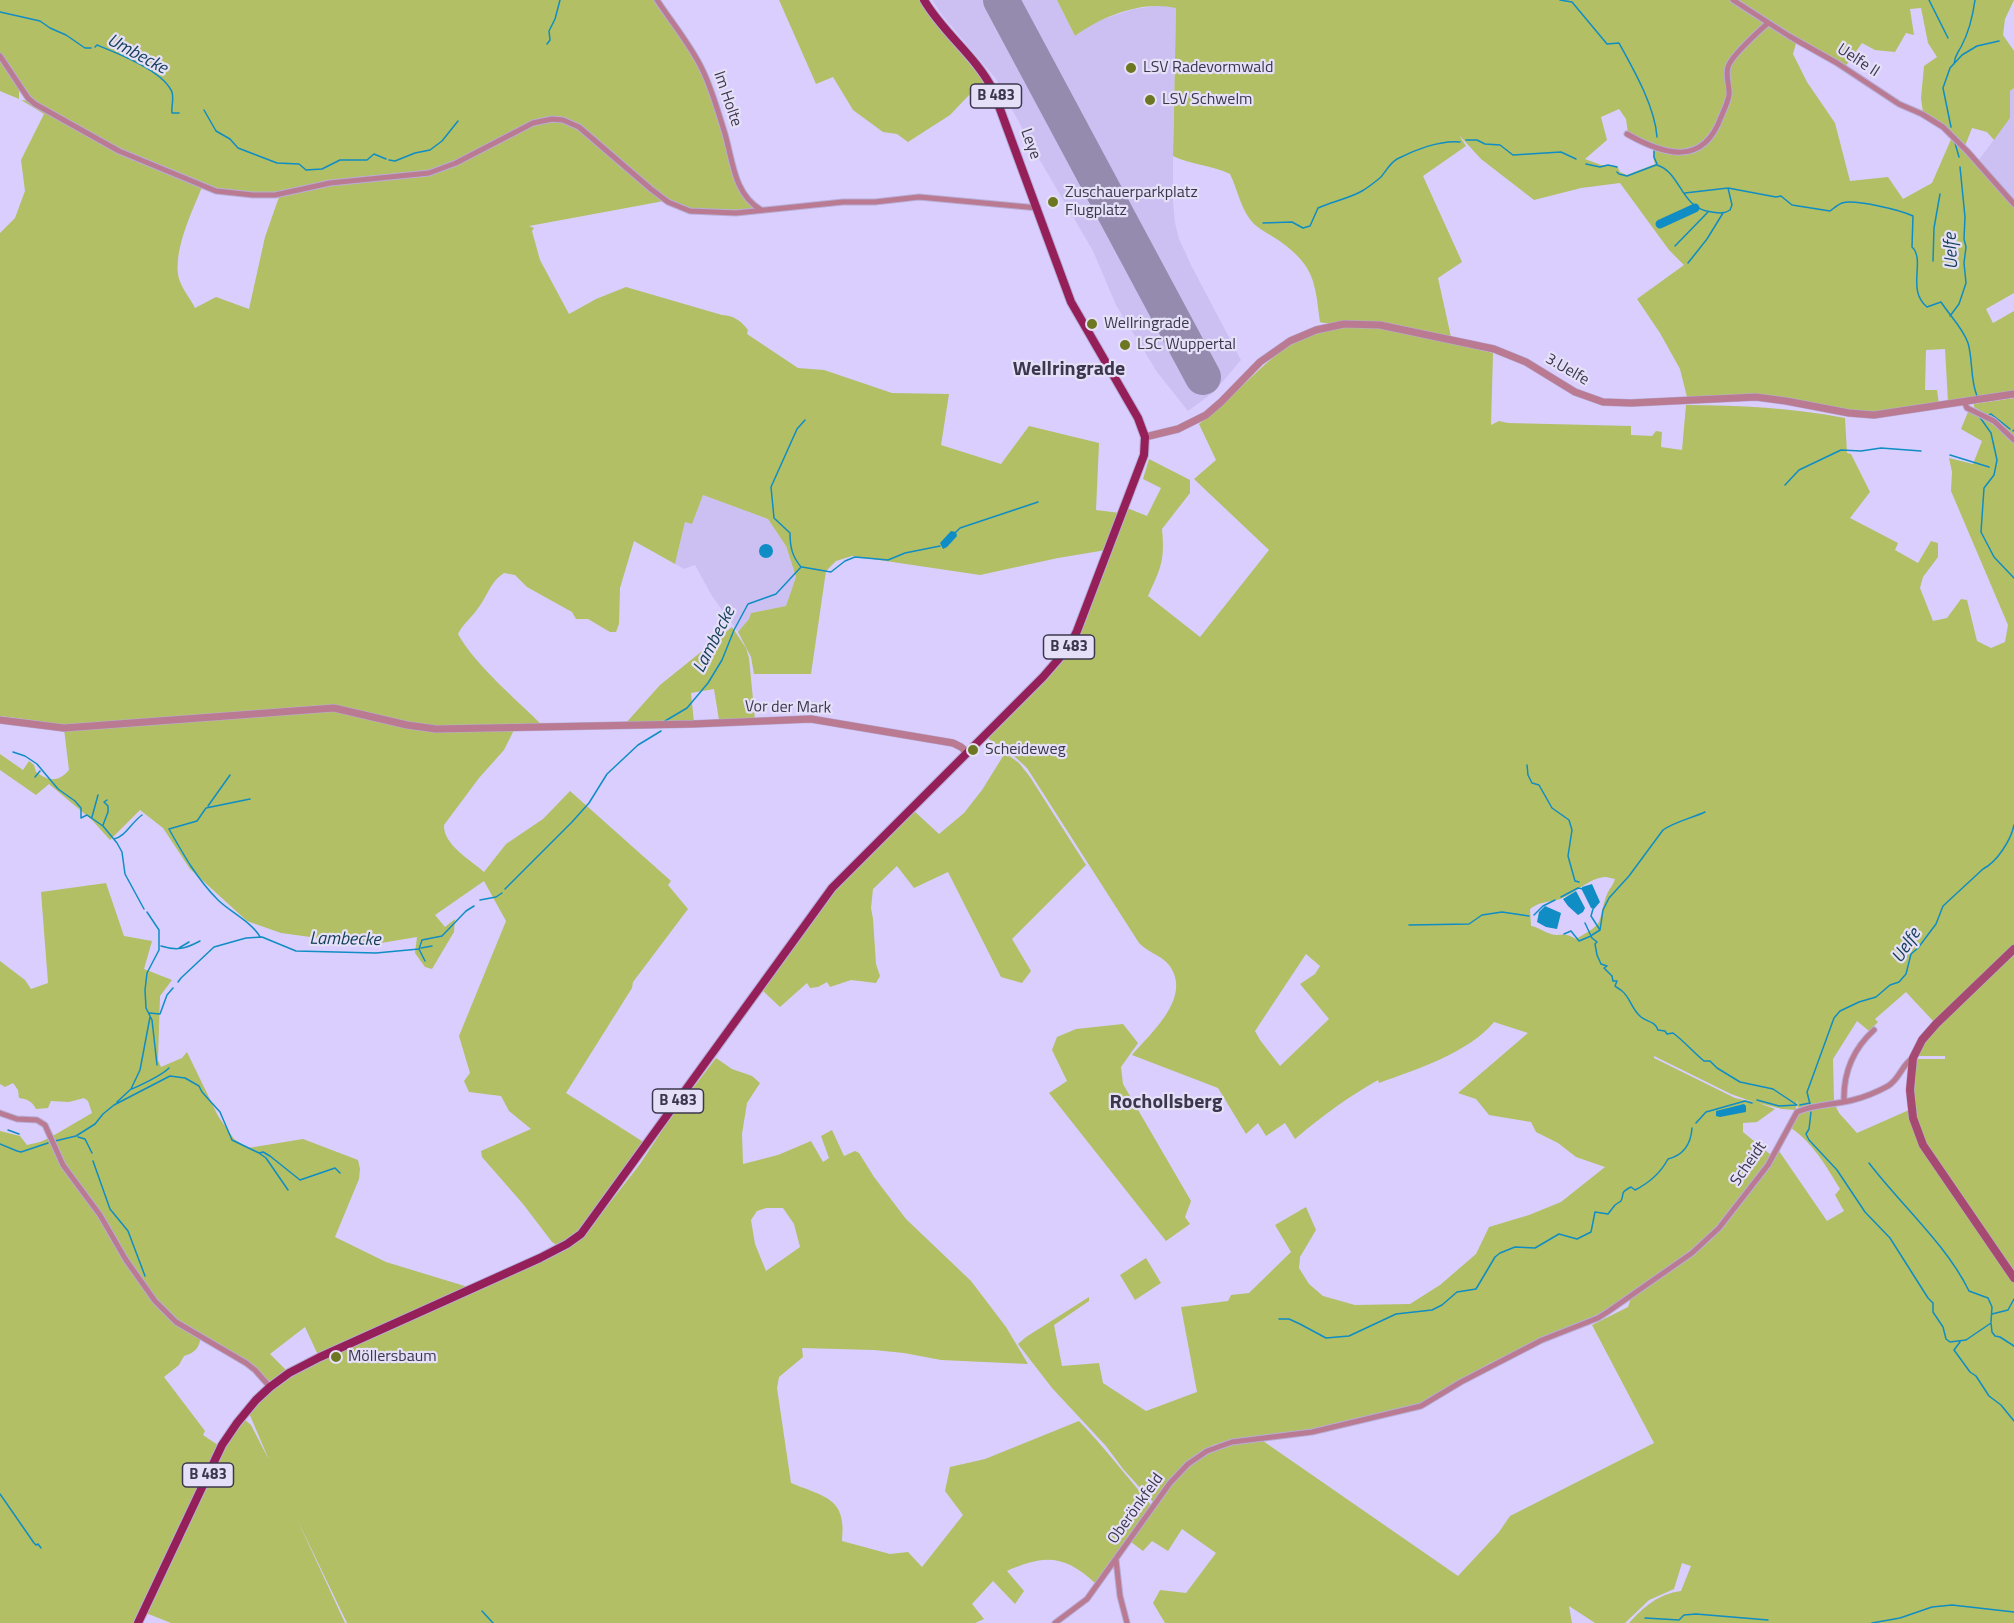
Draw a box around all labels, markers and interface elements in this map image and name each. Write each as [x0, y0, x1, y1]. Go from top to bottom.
water label: Umbecke [103, 30, 171, 80]
street label: Uelfe II [1833, 40, 1883, 82]
place label: LSV Radevormwald [1143, 58, 1273, 78]
marker: LSV Radevormwald [1124, 61, 1138, 75]
street label: Im Holte [709, 69, 745, 129]
road number: B 483 [970, 84, 1022, 108]
place label: LSV Schwelm [1162, 90, 1252, 110]
marker: LSV Schwelm [1143, 93, 1157, 107]
street label: Leye [1016, 126, 1044, 162]
place label: Zuschauerparkplatz Flugplatz [1065, 183, 1198, 221]
marker: Zuschauerparkplatz Flugplatz [1046, 195, 1060, 209]
water label: Uelfe [1940, 232, 1964, 270]
place label: Wellringrade [1104, 314, 1189, 334]
marker: Wellringrade [1085, 317, 1099, 331]
place label: LSC Wuppertal [1137, 335, 1236, 355]
marker: LSC Wuppertal [1118, 338, 1132, 352]
street label: 3.Uelfe [1542, 350, 1592, 390]
district label: Wellringrade [1013, 358, 1125, 382]
water label: Lambecke [689, 603, 741, 677]
road number: B 483 [1044, 635, 1094, 659]
street label: Vor der Mark [745, 698, 831, 718]
place label: Scheideweg [985, 740, 1066, 760]
marker: Scheideweg [966, 743, 980, 757]
water label: Uelfe [1888, 925, 1926, 967]
water label: Lambecke [309, 929, 381, 951]
road number: B 483 [652, 1089, 704, 1113]
district label: Rochollsberg [1110, 1091, 1222, 1115]
street label: Scheidt [1727, 1138, 1771, 1190]
place label: Möllersbaum [348, 1347, 437, 1367]
marker: Möllersbaum [329, 1350, 343, 1364]
road number: B 483 [182, 1463, 234, 1487]
street label: Oberönkfeld [1104, 1470, 1168, 1548]

